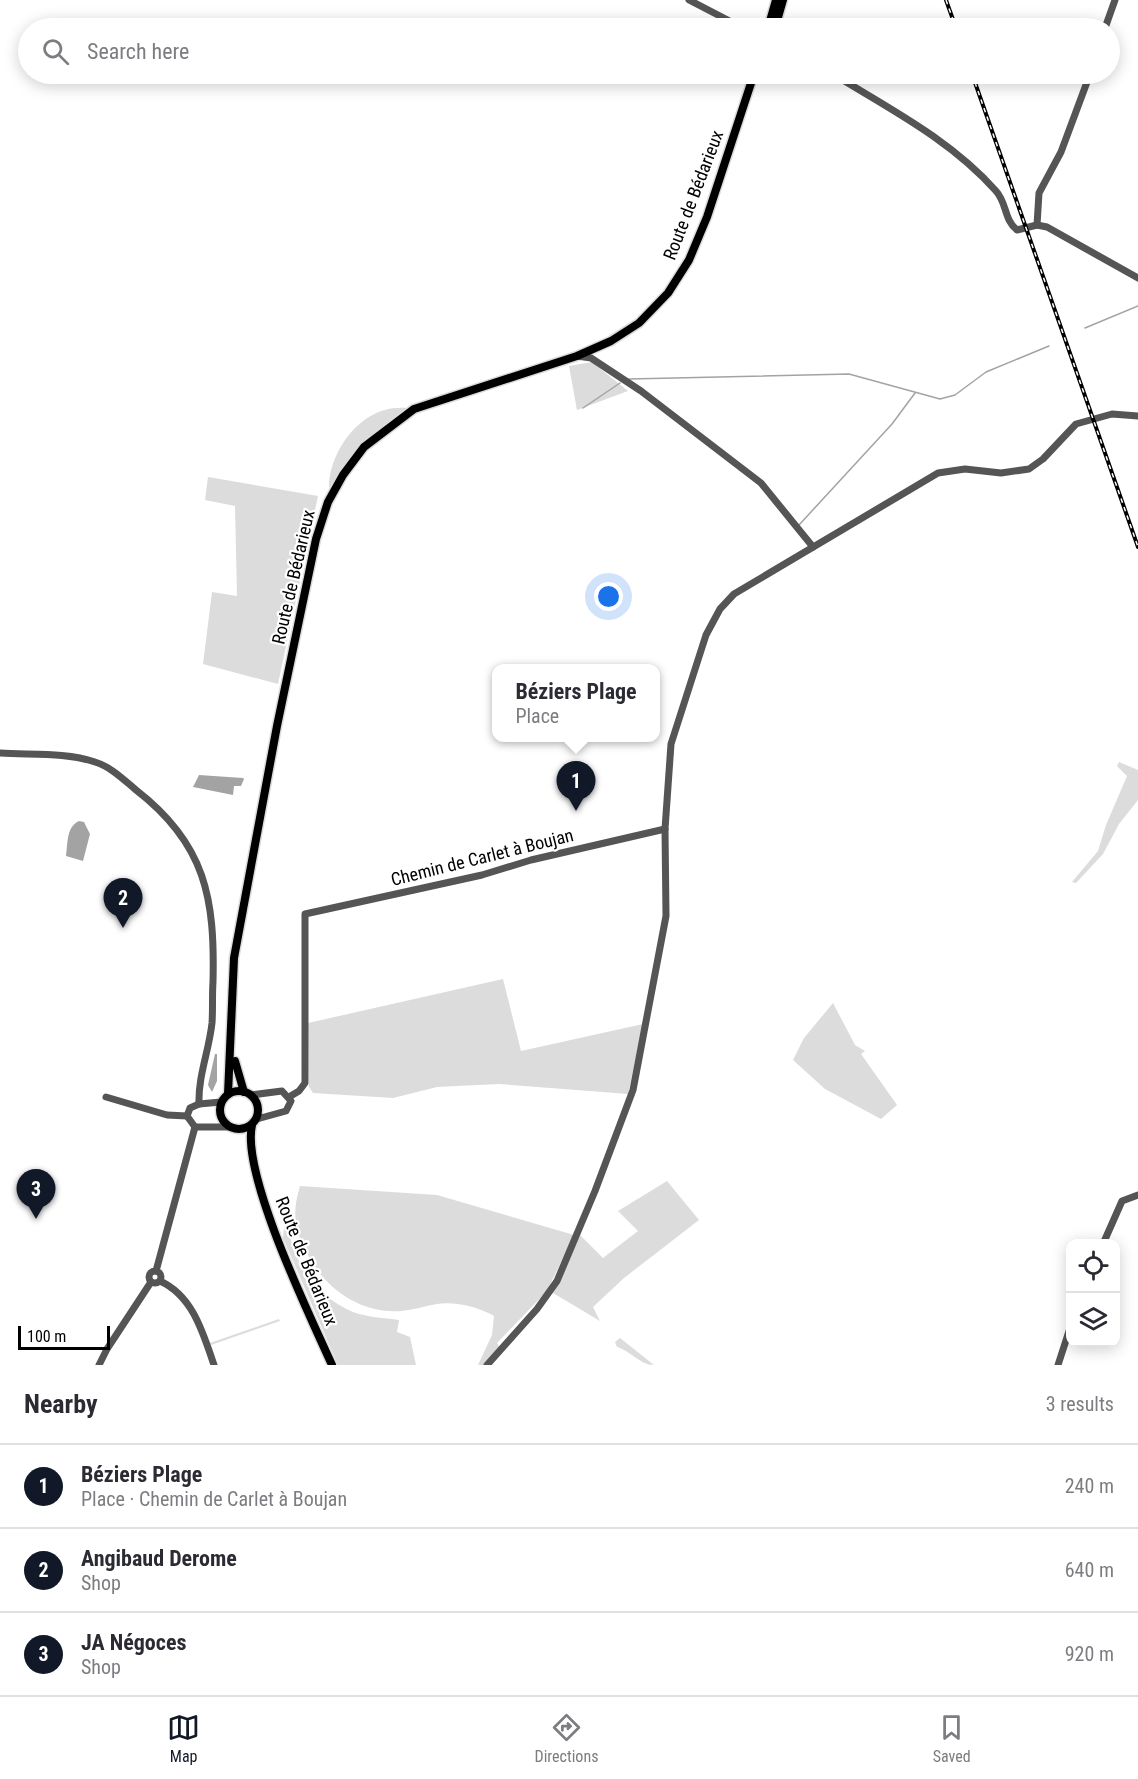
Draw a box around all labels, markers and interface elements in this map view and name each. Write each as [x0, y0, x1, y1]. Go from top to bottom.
search box [18, 18, 1120, 84]
icon: search [39, 35, 72, 68]
text: Search here [87, 39, 189, 64]
street label: Route de Bédarieux [659, 127, 727, 263]
street label: Route de Bédarieux [267, 508, 319, 646]
your location [594, 582, 623, 611]
popup [492, 664, 660, 742]
text: Béziers Plage [515, 679, 637, 704]
text: Place [515, 704, 559, 728]
pin: 1 [556, 762, 596, 811]
street label: Chemin de Carlet à Boujan [389, 824, 575, 890]
pin: 2 [104, 878, 142, 928]
pin: 3 [16, 1170, 56, 1219]
street label: Route de Bédarieux [272, 1193, 342, 1329]
map controls [1066, 1239, 1120, 1347]
button: locate [1066, 1239, 1120, 1293]
button: layers [1066, 1293, 1120, 1347]
scale bar [18, 1323, 110, 1350]
text: 100 m [27, 1327, 66, 1346]
text: Nearby [24, 1389, 98, 1419]
text: 3 results [1046, 1392, 1114, 1416]
text: Béziers Plage [81, 1462, 202, 1487]
text: 1 [38, 1474, 49, 1498]
text: 240 m [1065, 1474, 1114, 1498]
text: Place · Chemin de Carlet à Boujan [81, 1487, 347, 1511]
text: Angibaud Derome [81, 1546, 237, 1571]
text: 2 [38, 1558, 49, 1582]
text: 640 m [1065, 1558, 1114, 1582]
text: Shop [81, 1571, 121, 1595]
text: JA Négoces [81, 1630, 186, 1655]
text: 3 [38, 1642, 49, 1666]
text: 920 m [1065, 1642, 1114, 1666]
text: Shop [81, 1655, 121, 1679]
tab: Map [167, 1711, 200, 1766]
tab: Directions [535, 1711, 598, 1766]
tab: Saved [933, 1711, 971, 1766]

